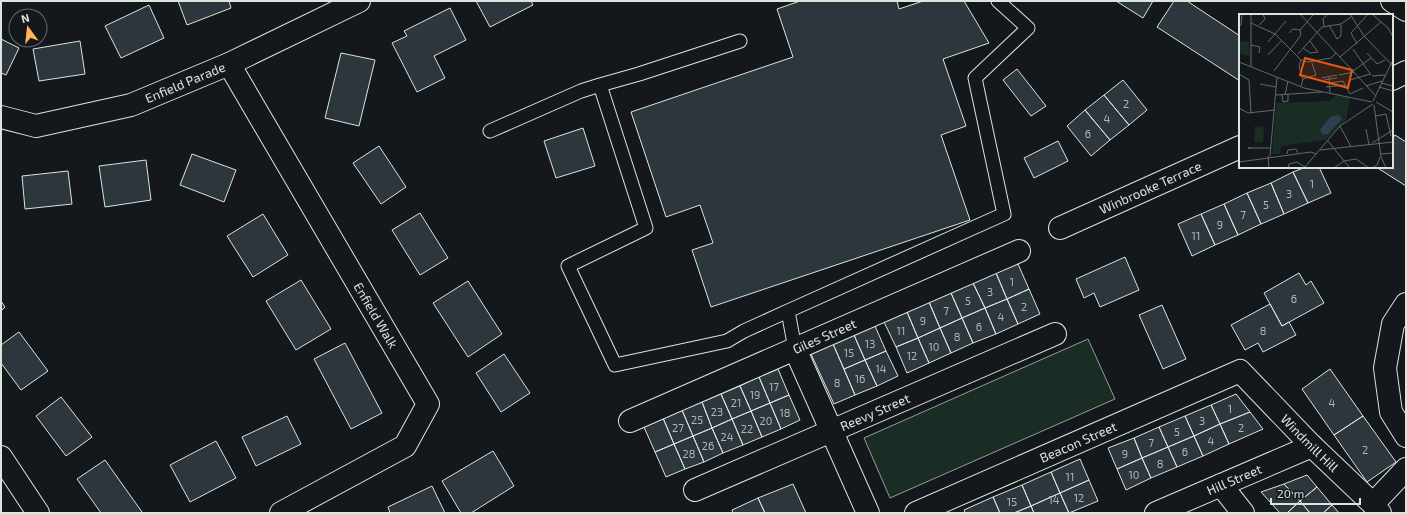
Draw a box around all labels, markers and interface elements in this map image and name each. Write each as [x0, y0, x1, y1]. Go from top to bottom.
north arrow [8, 8, 48, 48]
text: N [20, 11, 31, 25]
inset map [1239, 14, 1393, 168]
street label: Enfield Parade [142, 59, 228, 106]
house number: 2 [1123, 97, 1129, 110]
house number: 4 [1104, 112, 1111, 125]
house number: 6 [1085, 127, 1091, 140]
street label: Winbrooke Terrace [1097, 157, 1204, 217]
house number: 1 [1310, 177, 1314, 190]
house number: 3 [1286, 187, 1292, 200]
house number: 5 [1263, 198, 1269, 211]
house number: 7 [1240, 208, 1246, 221]
house number: 9 [1217, 218, 1223, 231]
house number: 11 [1192, 229, 1200, 242]
house number: 1 [1010, 275, 1014, 288]
street label: Enfield Walk [351, 279, 402, 351]
house number: 3 [987, 285, 993, 298]
house number: 6 [1291, 292, 1297, 305]
house number: 5 [965, 294, 971, 307]
house number: 2 [1021, 300, 1027, 313]
house number: 7 [943, 304, 949, 317]
house number: 4 [998, 310, 1005, 323]
house number: 9 [920, 314, 926, 327]
street label: Giles Street [790, 315, 859, 357]
house number: 6 [976, 320, 982, 333]
house number: 11 [897, 324, 905, 337]
house number: 8 [1260, 324, 1266, 337]
house number: 8 [954, 330, 960, 343]
house number: 13 [865, 337, 875, 350]
house number: 10 [928, 340, 940, 353]
house number: 15 [844, 346, 854, 359]
house number: 12 [907, 349, 917, 362]
house number: 14 [875, 362, 887, 375]
house number: 16 [855, 372, 865, 385]
house number: 8 [834, 376, 840, 389]
house number: 17 [769, 380, 779, 393]
house number: 19 [750, 388, 760, 401]
street label: Reevy Street [838, 390, 912, 434]
house number: 21 [731, 396, 741, 409]
house number: 4 [1329, 396, 1336, 409]
house number: 1 [1228, 402, 1232, 415]
house number: 23 [711, 405, 723, 418]
house number: 18 [779, 406, 791, 419]
street label: Windmill Hill [1278, 411, 1342, 475]
house number: 25 [691, 413, 703, 426]
house number: 20 [760, 414, 772, 427]
house number: 3 [1199, 414, 1205, 427]
street label: Beacon Street [1037, 418, 1119, 466]
house number: 27 [672, 421, 684, 434]
house number: 2 [1238, 421, 1244, 434]
house number: 22 [741, 422, 753, 435]
house number: 5 [1174, 425, 1180, 438]
house number: 24 [721, 430, 734, 443]
house number: 4 [1208, 434, 1215, 447]
house number: 7 [1148, 436, 1154, 449]
house number: 26 [702, 439, 714, 452]
house number: 2 [1362, 443, 1368, 456]
house number: 6 [1182, 445, 1188, 458]
house number: 28 [683, 447, 695, 460]
house number: 9 [1122, 447, 1128, 460]
house number: 8 [1157, 457, 1163, 470]
street label: Hill Street [1204, 461, 1264, 498]
house number: 10 [1128, 468, 1140, 481]
house number: 11 [1066, 470, 1074, 483]
scale bar [1271, 480, 1360, 506]
text: 20 m [1277, 486, 1304, 500]
house number: 12 [1074, 491, 1084, 504]
house number: 14 [1048, 493, 1060, 506]
house number: 15 [1007, 495, 1017, 508]

